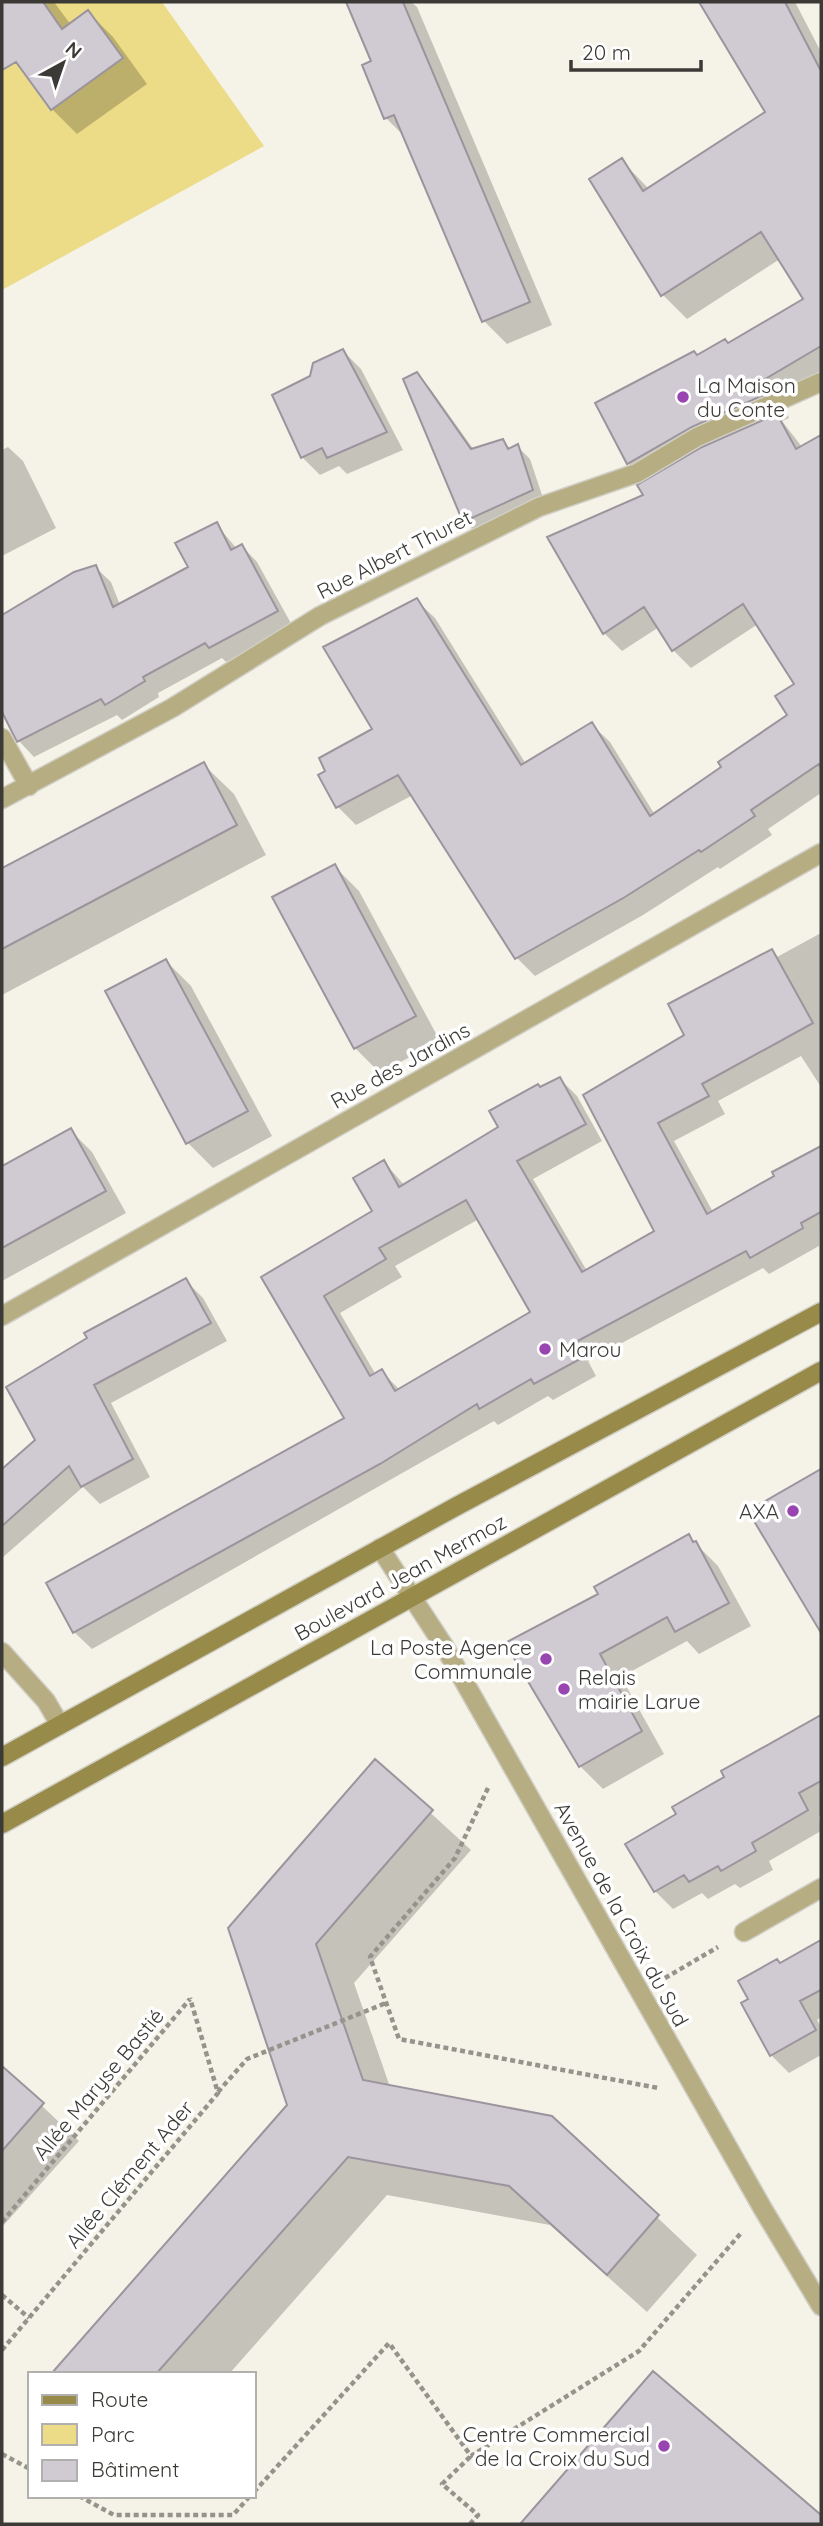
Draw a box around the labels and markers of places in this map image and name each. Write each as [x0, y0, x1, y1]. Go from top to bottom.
place label: La Maison du Conte [697, 372, 796, 422]
marker: La Maison du Conte [675, 389, 691, 405]
place label: Marou [559, 1336, 621, 1362]
marker: Marou [537, 1341, 553, 1357]
place label: AXA [739, 1498, 779, 1524]
marker: AXA [785, 1503, 801, 1519]
place label: La Poste Agence Communale [370, 1634, 532, 1684]
marker: La Poste Agence Communale [538, 1651, 554, 1667]
place label: Relais mairie Larue [578, 1664, 700, 1714]
marker: Relais mairie Larue [556, 1681, 572, 1697]
place label: Centre Commercial de la Croix du Sud [463, 2421, 650, 2471]
marker: Centre Commercial de la Croix du Sud [656, 2438, 672, 2454]

